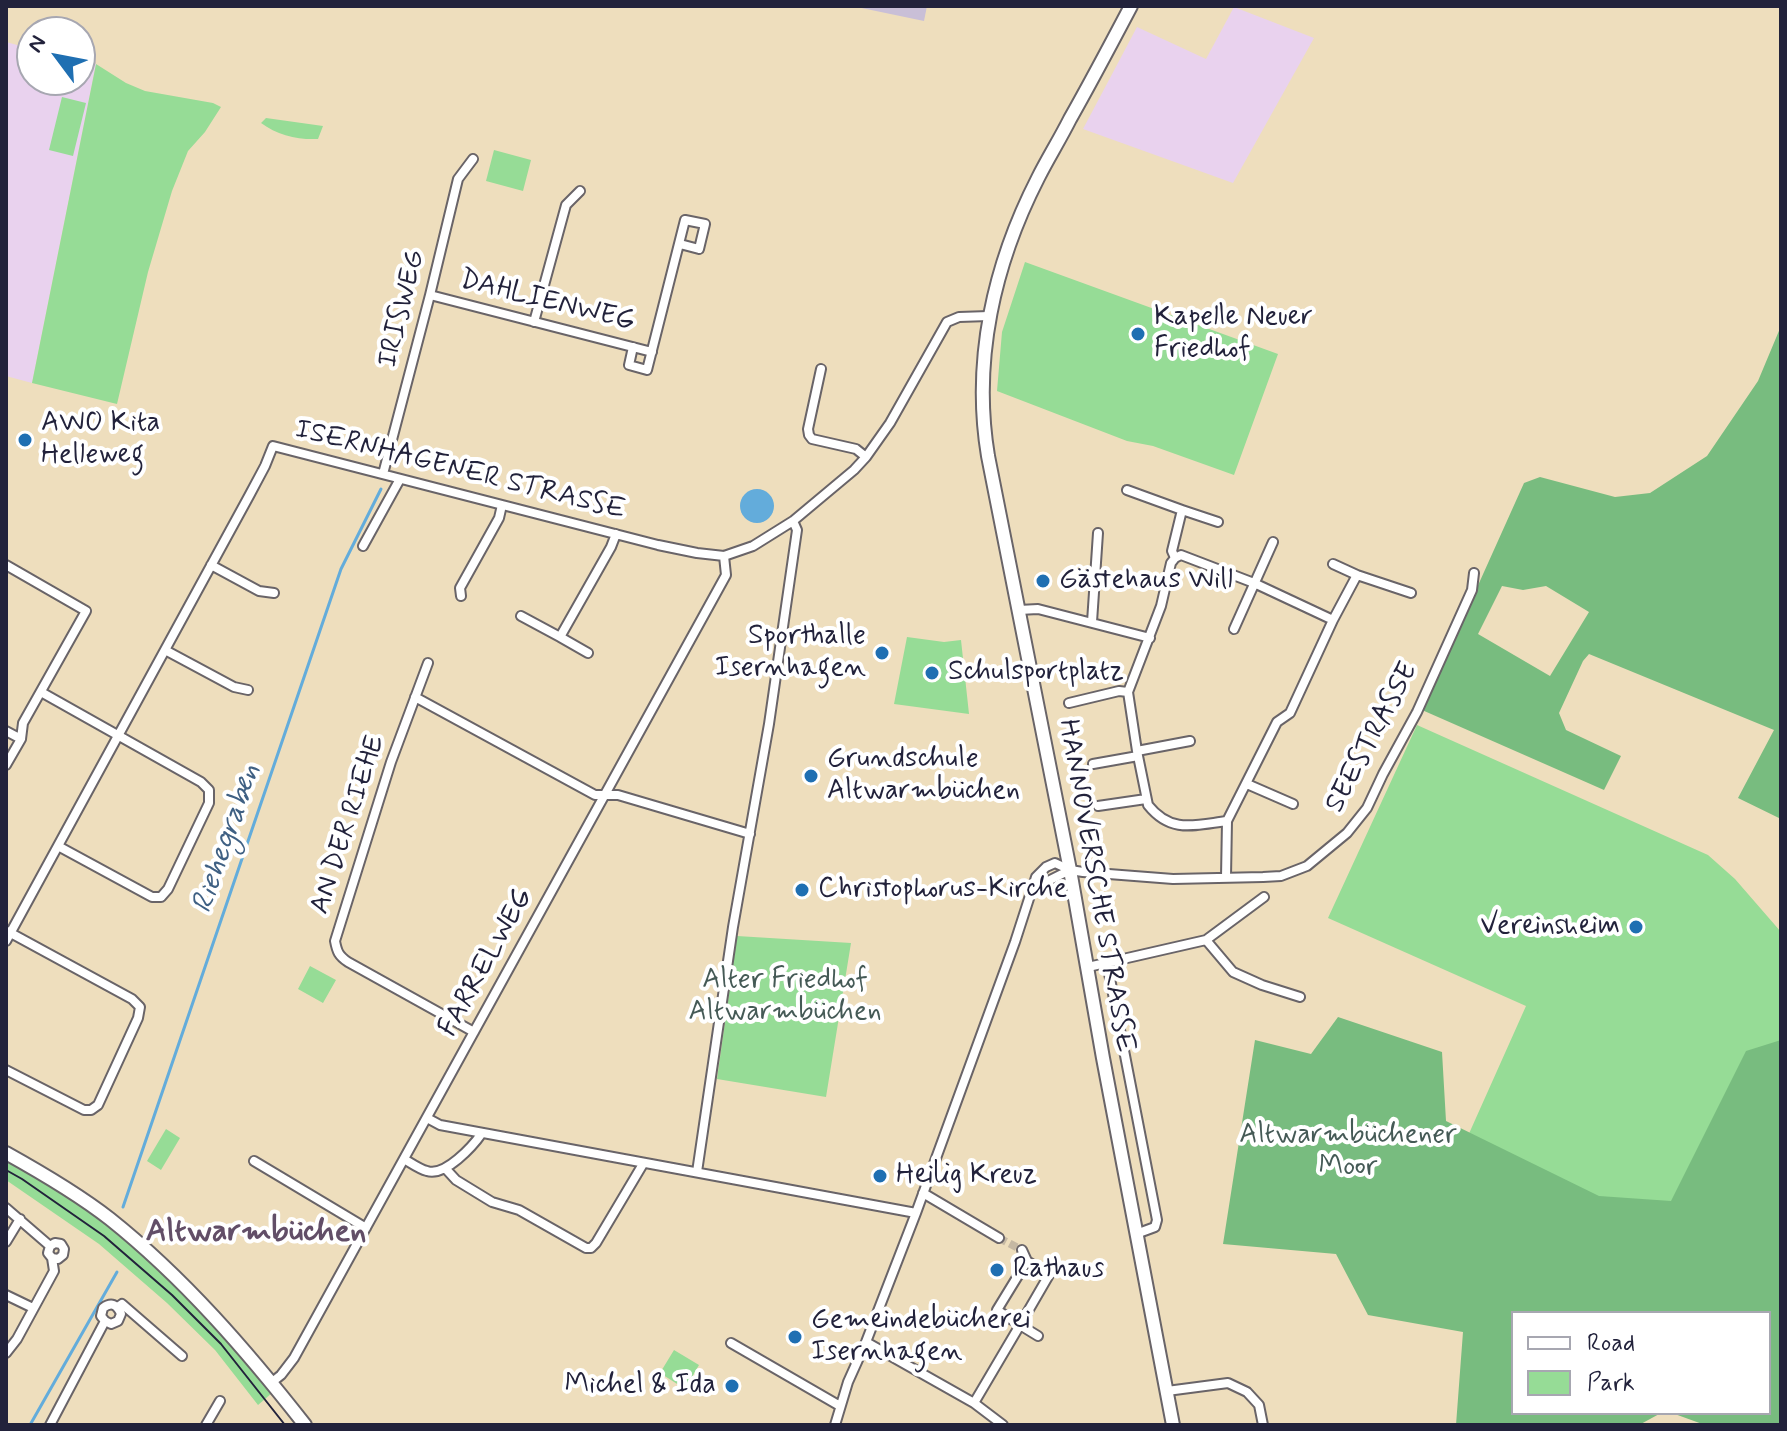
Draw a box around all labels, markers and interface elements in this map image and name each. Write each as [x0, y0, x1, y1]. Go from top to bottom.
north arrow [16, 16, 96, 96]
text: N [22, 31, 53, 58]
street label: IRISWEG [372, 247, 434, 371]
street label: DAHLIENWEG [456, 264, 638, 340]
place label: Kapelle Neuer Friedhof [1154, 301, 1313, 367]
marker: Kapelle Neuer Friedhof [1129, 325, 1147, 343]
place label: AWO Kita Helleweg [41, 407, 160, 473]
street label: ISERNHAGENER STRASSE [291, 414, 629, 528]
marker: AWO Kita Helleweg [16, 431, 34, 449]
place label: Gästehaus Will [1059, 564, 1233, 598]
marker: Gästehaus Will [1034, 572, 1052, 590]
place label: Sporthalle Isernhagen [715, 620, 866, 686]
marker: Sporthalle Isernhagen [873, 644, 891, 662]
place label: Schulsportplatz [948, 656, 1124, 690]
street label: SEESTRASSE [1319, 657, 1427, 819]
marker: Schulsportplatz [923, 664, 941, 682]
street label: HANNOVERSCHE STRASSE [1049, 717, 1141, 1055]
street label: AN DER RIEHE [304, 731, 394, 919]
place label: Grundschule Altwarmbüchen [827, 743, 1020, 809]
water label: Riehegraben [186, 760, 270, 918]
marker: Grundschule Altwarmbüchen [802, 767, 820, 785]
place label: Christophorus-Kirche [818, 873, 1067, 907]
marker: Christophorus-Kirche [793, 881, 811, 899]
street label: FARRELWEG [432, 883, 542, 1043]
place label: Vereinsheim [1480, 910, 1620, 944]
marker: Vereinsheim [1627, 918, 1645, 936]
park label: Alter Friedhof Altwarmbüchen [688, 964, 882, 1030]
park label: Altwarmbüchener Moor [1239, 1119, 1457, 1185]
place label: Heilig Kreuz [896, 1159, 1037, 1193]
marker: Heilig Kreuz [871, 1167, 889, 1185]
district label: Altwarmbüchen [146, 1214, 366, 1252]
place label: Rathaus [1013, 1253, 1104, 1287]
marker: Rathaus [988, 1261, 1006, 1279]
place label: Gemeindebücherei Isernhagen [811, 1304, 1031, 1370]
legend [1511, 1311, 1771, 1415]
marker: Gemeindebücherei Isernhagen [786, 1328, 804, 1346]
text: Road [1587, 1328, 1635, 1359]
text: Park [1587, 1368, 1635, 1399]
place label: Michel & Ida [564, 1369, 716, 1403]
marker: Michel & Ida [723, 1377, 741, 1395]

